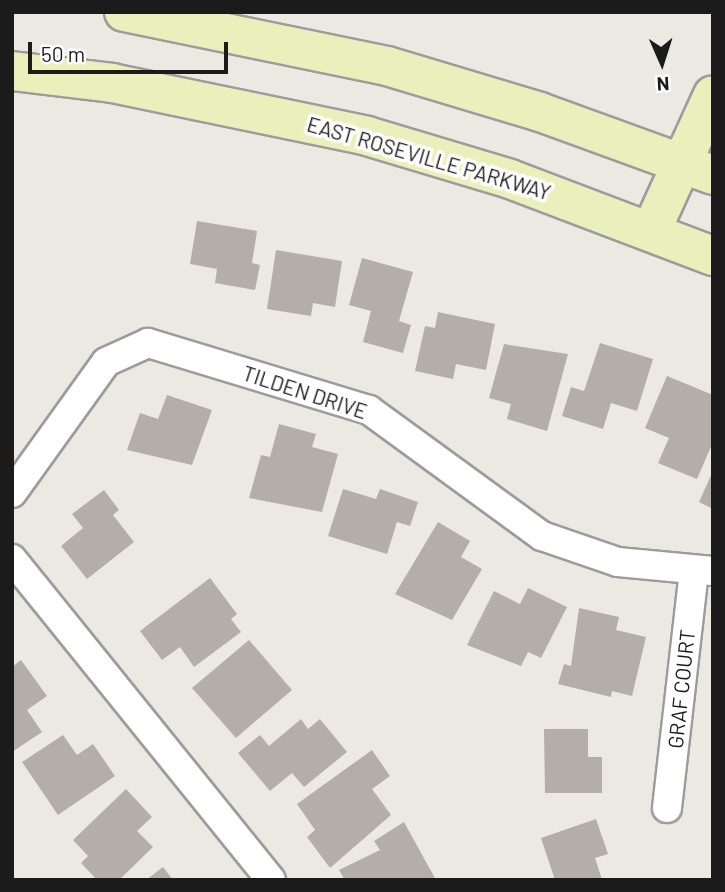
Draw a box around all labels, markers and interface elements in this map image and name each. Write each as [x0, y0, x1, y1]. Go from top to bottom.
scale bar [32, 28, 231, 72]
north arrow [627, 28, 697, 98]
text: 50 m [41, 41, 85, 66]
text: N [656, 73, 670, 96]
street label: EAST ROSEVILLE PARKWAY [304, 111, 554, 205]
street label: TILDEN DRIVE [240, 360, 370, 424]
street label: GRAF COURT [662, 628, 700, 750]

